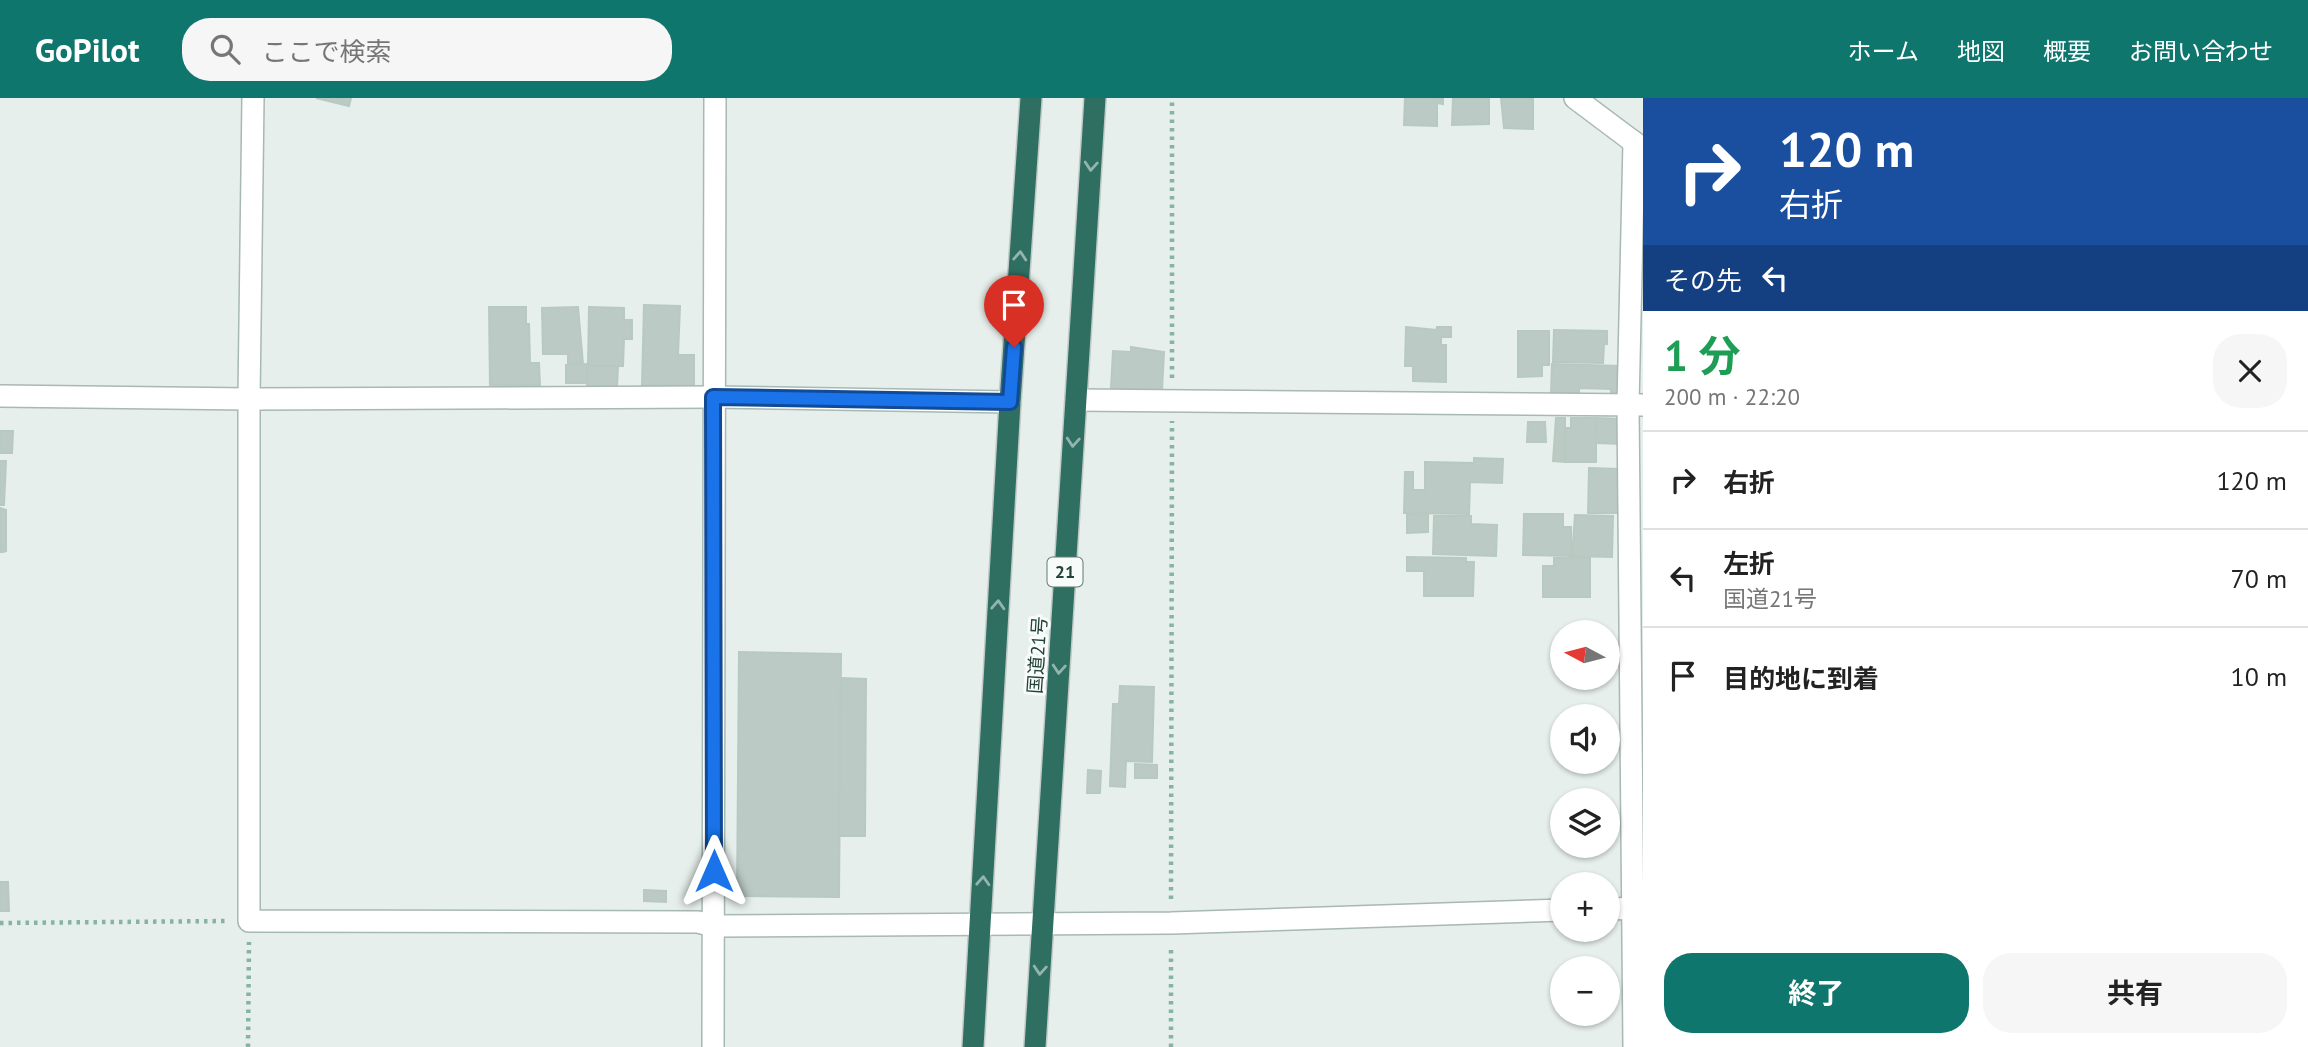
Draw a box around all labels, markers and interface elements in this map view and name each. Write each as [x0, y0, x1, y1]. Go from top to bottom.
search box [182, 18, 672, 81]
text: GoPilot [35, 28, 140, 71]
icon: search [206, 30, 244, 68]
text: ここで検索 [262, 35, 392, 68]
text: ホーム [1848, 36, 1919, 67]
text: 地図 [1957, 36, 2005, 67]
text: 概要 [2043, 36, 2091, 67]
text: お問い合わせ [2129, 36, 2273, 67]
text: 120 m [1779, 117, 1914, 181]
icon: right [1664, 126, 1755, 217]
one-way arrow [1083, 161, 1098, 172]
text: 右折 [1779, 183, 1843, 225]
one-way arrow [1012, 250, 1027, 261]
icon: left [1756, 259, 1794, 297]
text: その先 [1664, 264, 1742, 297]
pin [984, 275, 1044, 347]
icon: arrive [995, 286, 1033, 324]
text: 1 分 [1664, 328, 1740, 383]
button: close [2213, 334, 2287, 408]
text: 200 m · 22:20 [1664, 382, 1800, 411]
one-way arrow [1066, 437, 1081, 448]
icon: right [1664, 461, 1702, 499]
text: 120 m [2216, 464, 2287, 497]
text: 右折 [1723, 466, 1775, 499]
text: 左折 [1723, 547, 1775, 580]
road number: 21 [1048, 558, 1082, 586]
icon: left [1664, 559, 1702, 597]
text: 70 m [2231, 562, 2287, 595]
text: 国道21号 [1723, 584, 1817, 613]
one-way arrow [991, 599, 1006, 610]
street label: 国道21号 [1022, 615, 1052, 695]
north arrow [1550, 620, 1620, 690]
map controls [1550, 620, 1620, 1026]
icon: arrive [1664, 657, 1702, 695]
text: 10 m [2231, 660, 2287, 693]
text: 目的地に到着 [1723, 662, 1879, 695]
one-way arrow [1052, 664, 1067, 675]
button: sound [1550, 704, 1620, 774]
button: layers [1550, 788, 1620, 858]
position arrow [677, 834, 751, 908]
button: + [1550, 872, 1620, 942]
one-way arrow [975, 875, 990, 886]
button: 終了 [1664, 953, 1969, 1033]
button: 共有 [1983, 953, 2287, 1033]
button: − [1550, 956, 1620, 1026]
one-way arrow [1033, 964, 1048, 975]

